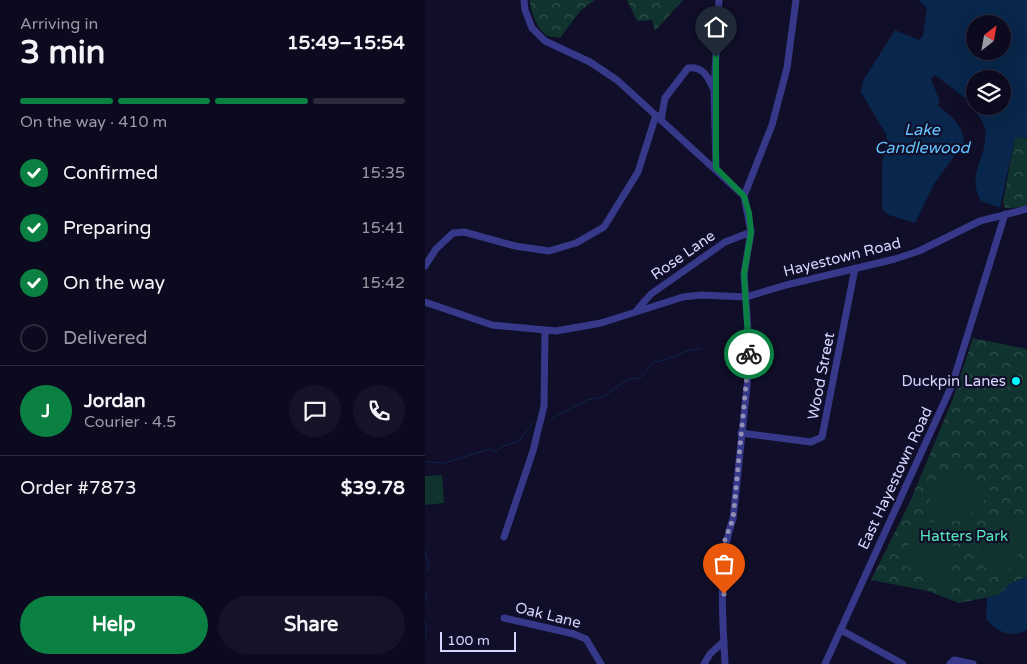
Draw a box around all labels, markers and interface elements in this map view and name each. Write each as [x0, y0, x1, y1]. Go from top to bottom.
pin [695, 6, 737, 57]
icon: home [702, 13, 730, 41]
text: Arriving in [20, 14, 98, 34]
north arrow [966, 15, 1011, 60]
map controls [966, 15, 1011, 115]
text: 15:49–15:54 [287, 32, 405, 54]
text: 3 min [20, 34, 105, 72]
button: layers [966, 70, 1011, 115]
text: On the way · 410 m [20, 112, 167, 132]
water label: Lake Candlewood [874, 120, 971, 158]
icon: check [20, 159, 48, 187]
text: Confirmed [63, 162, 158, 184]
text: 15:35 [361, 163, 405, 183]
icon: check [20, 214, 48, 242]
text: Preparing [63, 217, 152, 239]
text: 15:41 [361, 218, 405, 238]
street label: Rose Lane [647, 226, 719, 284]
street label: Hayestown Road [781, 234, 903, 280]
icon: check [20, 269, 48, 297]
text: On the way [63, 272, 165, 294]
text: 15:42 [361, 273, 405, 293]
text: Delivered [63, 327, 148, 349]
courier [724, 329, 774, 379]
street label: Wood Street [804, 330, 838, 421]
icon: bike [735, 340, 763, 368]
place label: Duckpin Lanes [901, 372, 1006, 390]
marker: Duckpin Lanes [1010, 375, 1022, 387]
button: chat [289, 385, 341, 437]
button: phone [353, 385, 405, 437]
text: Jordan [84, 390, 146, 412]
text: J [42, 400, 50, 422]
street label: East Hayestown Road [854, 404, 936, 552]
text: Courier · 4.5 [84, 412, 176, 432]
text: Order #7873 [20, 477, 137, 499]
text: $39.78 [341, 477, 405, 499]
park label: Hatters Park [920, 527, 1008, 545]
pin [703, 543, 745, 594]
icon: bag [710, 550, 738, 578]
button: Help [20, 596, 208, 654]
button: Share [218, 596, 405, 654]
street label: Oak Lane [513, 598, 583, 632]
scale bar [440, 629, 516, 652]
text: 100 m [447, 632, 490, 649]

